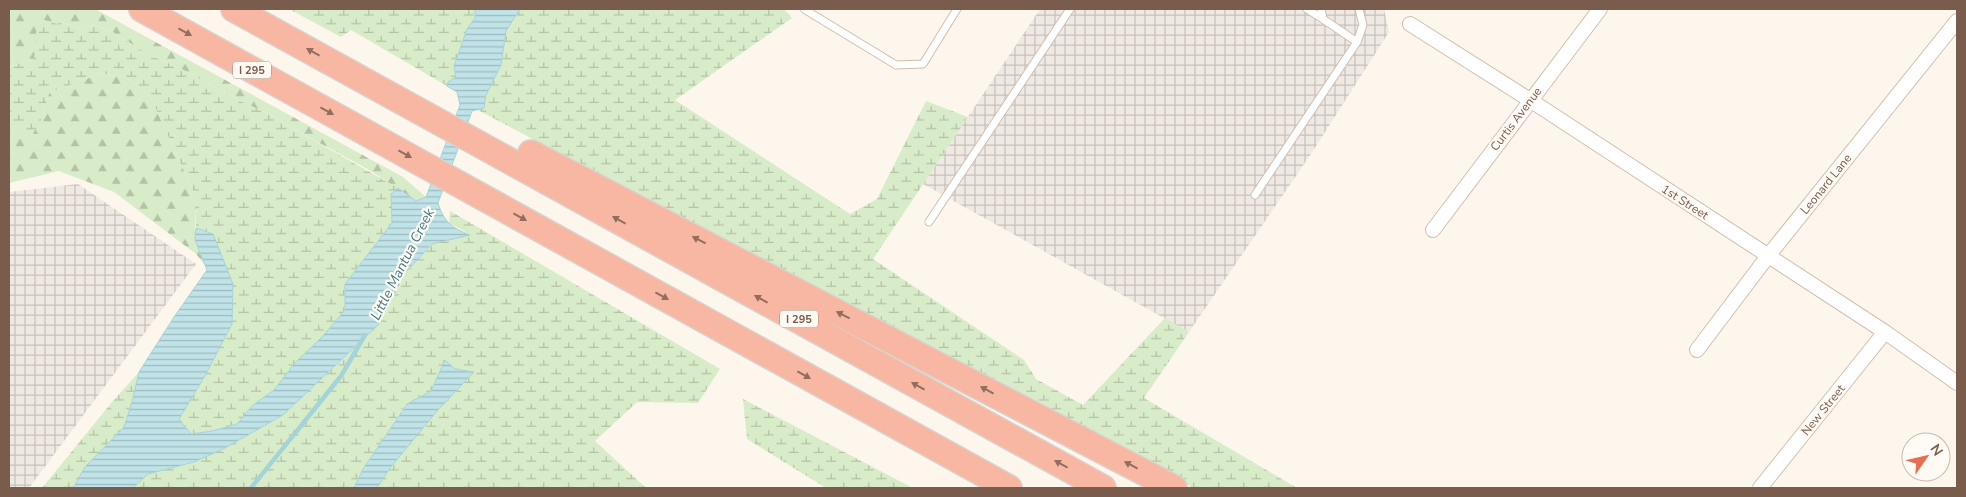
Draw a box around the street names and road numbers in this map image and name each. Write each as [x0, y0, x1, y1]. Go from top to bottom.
road number: I 295 [233, 62, 271, 78]
street label: Curtis Avenue [1487, 84, 1545, 154]
street label: Leonard Lane [1797, 151, 1855, 217]
street label: 1st Street [1658, 181, 1712, 224]
road number: I 295 [780, 310, 818, 328]
street label: New Street [1798, 381, 1849, 439]

